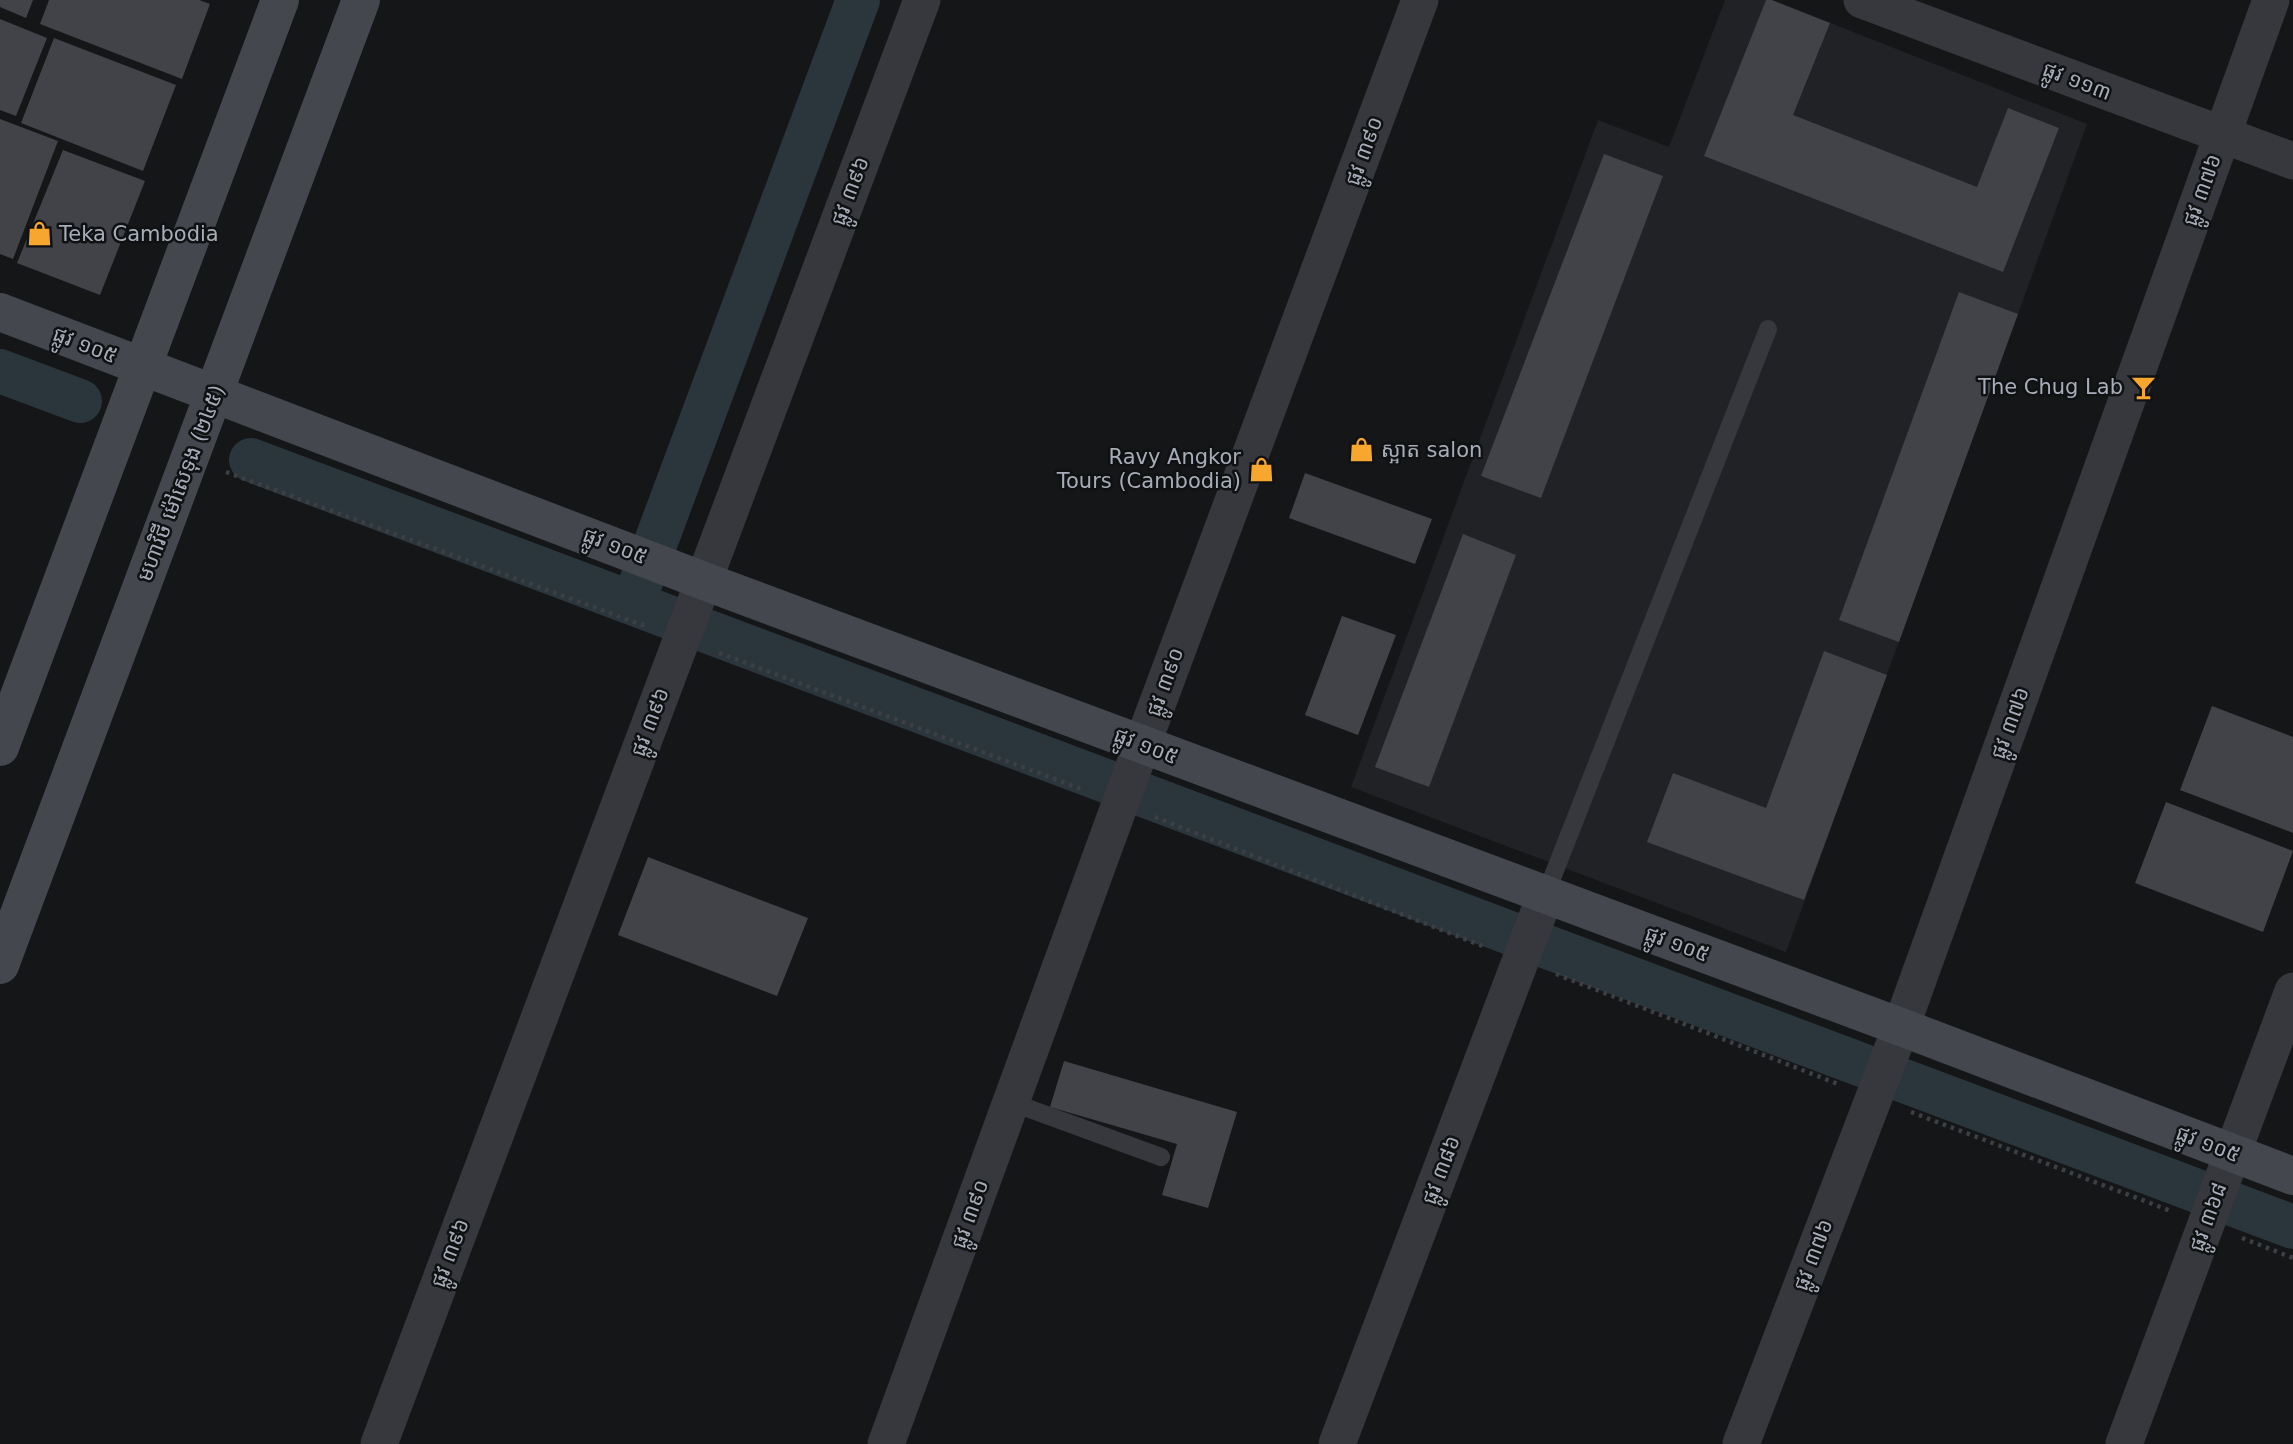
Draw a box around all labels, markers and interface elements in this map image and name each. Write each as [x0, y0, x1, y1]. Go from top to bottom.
street label: ផ្លូវ ១១៣ [2037, 57, 2115, 112]
street label: ផ្លូវ ៣៩០ [1340, 113, 1394, 191]
street label: ផ្លូវ ៣៧៦ [2178, 151, 2233, 232]
street label: ផ្លូវ ៣៩៦ [826, 153, 881, 231]
shop icon: Teka Cambodia [25, 220, 53, 248]
place label: Teka Cambodia [58, 222, 219, 246]
street label: ផ្លូវ ១០៥ [47, 322, 121, 375]
bar icon: The Chug Lab [2129, 373, 2157, 401]
place label: The Chug Lab [1977, 375, 2123, 399]
street label: មហាវិថី ម៉ៅសេទុង (២៤៥) [132, 381, 231, 585]
shop icon: ស្អាត salon [1347, 436, 1375, 464]
place label: ស្អាត salon [1381, 438, 1482, 464]
place label: Ravy Angkor Tours (Cambodia) [1056, 445, 1241, 493]
shop icon: Ravy Angkor Tours (Cambodia) [1247, 455, 1275, 483]
street label: ផ្លូវ ១០៥ [577, 523, 651, 576]
street label: ផ្លូវ ៣៩០ [1141, 644, 1195, 722]
street label: ផ្លូវ ៣៩៦ [626, 684, 681, 762]
street label: ផ្លូវ ៣៧៦ [1986, 684, 2041, 765]
street label: ផ្លូវ ១០៥ [1108, 723, 1182, 776]
street label: ផ្លូវ ១០៥ [1639, 921, 1713, 973]
street label: ផ្លូវ ១០៥ [2170, 1121, 2244, 1174]
street label: ផ្លូវ ៣៨៦ [1417, 1132, 1472, 1210]
street label: ផ្លូវ ៣៩០ [946, 1176, 1000, 1254]
street label: ផ្លូវ ៣៦៨ [2184, 1179, 2238, 1257]
street label: ផ្លូវ ៣៩៦ [426, 1215, 481, 1293]
street label: ផ្លូវ ៣៧៦ [1788, 1216, 1844, 1297]

